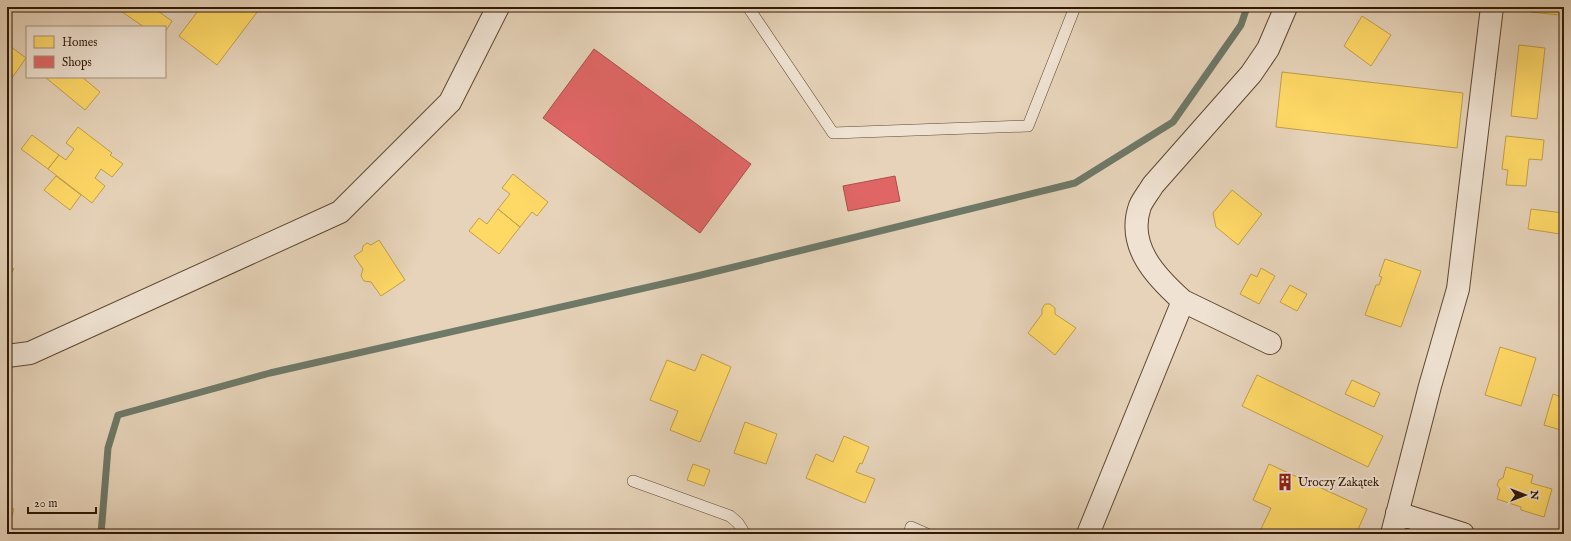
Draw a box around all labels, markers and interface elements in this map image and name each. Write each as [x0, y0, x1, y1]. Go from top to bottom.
legend [26, 26, 166, 78]
text: Homes [62, 35, 98, 50]
text: Shops [62, 55, 92, 71]
building icon: Uroczy Zakątek [1275, 472, 1295, 492]
place label: Uroczy Zakątek [1298, 475, 1380, 490]
north arrow [1505, 475, 1545, 515]
scale bar [28, 489, 96, 515]
text: N [1527, 489, 1541, 500]
text: 20 m [34, 496, 57, 511]

